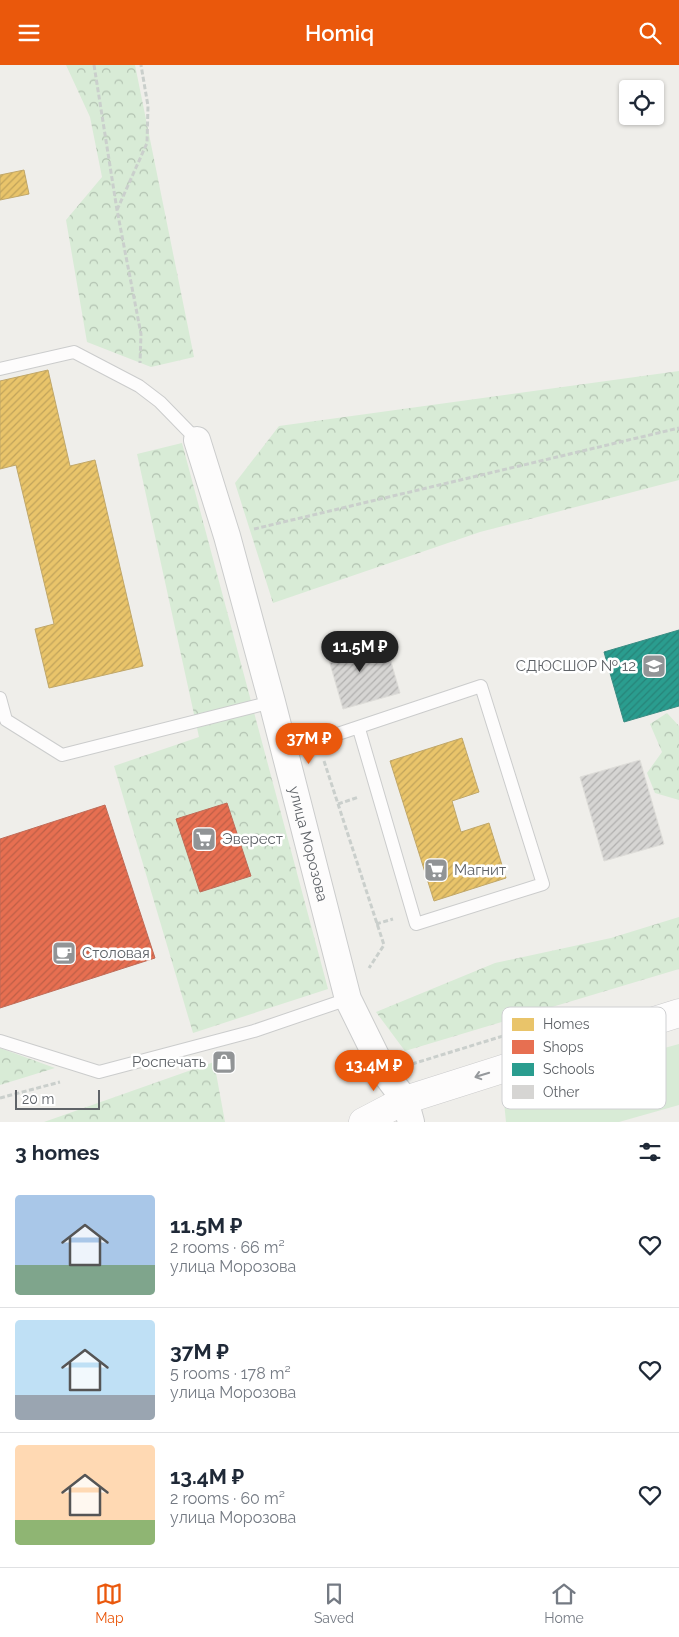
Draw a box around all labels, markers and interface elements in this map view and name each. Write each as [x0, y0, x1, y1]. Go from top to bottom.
icon: menu [15, 19, 43, 47]
icon: search [636, 19, 664, 47]
text: Homiq [305, 20, 374, 46]
map controls [619, 80, 664, 125]
button: locate [619, 80, 664, 125]
pin: 11.5M ₽ [314, 631, 406, 673]
text: 11.5M ₽ [332, 637, 388, 656]
school or university icon: СДЮСШОР № 12 [641, 653, 667, 679]
place label: СДЮСШОР № 12 [516, 657, 636, 675]
pin: 37M ₽ [274, 723, 344, 765]
text: 37M ₽ [287, 729, 331, 748]
street label: улица Морозова [285, 784, 332, 904]
supermarket icon: Эверест [191, 826, 217, 852]
place label: Эверест [222, 830, 283, 848]
supermarket icon: Магнит [423, 857, 449, 883]
place label: Магнит [454, 861, 506, 879]
cafe icon: Столовая [51, 940, 77, 966]
place label: Столовая [82, 944, 150, 962]
legend [502, 1007, 666, 1109]
text: Homes [543, 1016, 590, 1032]
text: Shops [543, 1039, 584, 1055]
shop icon: Роспечать [211, 1049, 237, 1075]
pin: 13.4M ₽ [328, 1049, 420, 1092]
place label: Роспечать [132, 1053, 206, 1071]
text: 13.4M ₽ [346, 1056, 402, 1075]
text: Schools [543, 1061, 595, 1077]
one-way arrow [475, 1070, 491, 1080]
text: Other [543, 1084, 580, 1100]
scale bar [15, 1087, 100, 1110]
text: 20 m [22, 1091, 54, 1107]
icon: filters [636, 1138, 664, 1166]
text: 3 homes [15, 1140, 100, 1165]
text: 11.5M ₽ [170, 1213, 243, 1238]
icon: home [55, 1215, 115, 1275]
icon: heart [636, 1231, 664, 1259]
text: 2 rooms · 66 m² [170, 1238, 285, 1257]
text: улица Морозова [170, 1257, 296, 1276]
text: 37M ₽ [170, 1339, 229, 1364]
icon: home [55, 1340, 115, 1400]
icon: heart [636, 1356, 664, 1384]
text: 5 rooms · 178 m² [170, 1364, 291, 1383]
text: улица Морозова [170, 1383, 296, 1402]
text: 13.4M ₽ [170, 1464, 244, 1489]
icon: home [55, 1465, 115, 1525]
icon: heart [636, 1481, 664, 1509]
text: 2 rooms · 60 m² [170, 1489, 285, 1508]
text: улица Морозова [170, 1508, 296, 1527]
tab: Map [95, 1580, 124, 1626]
tab: Saved [314, 1580, 354, 1626]
tab: Home [544, 1580, 584, 1626]

